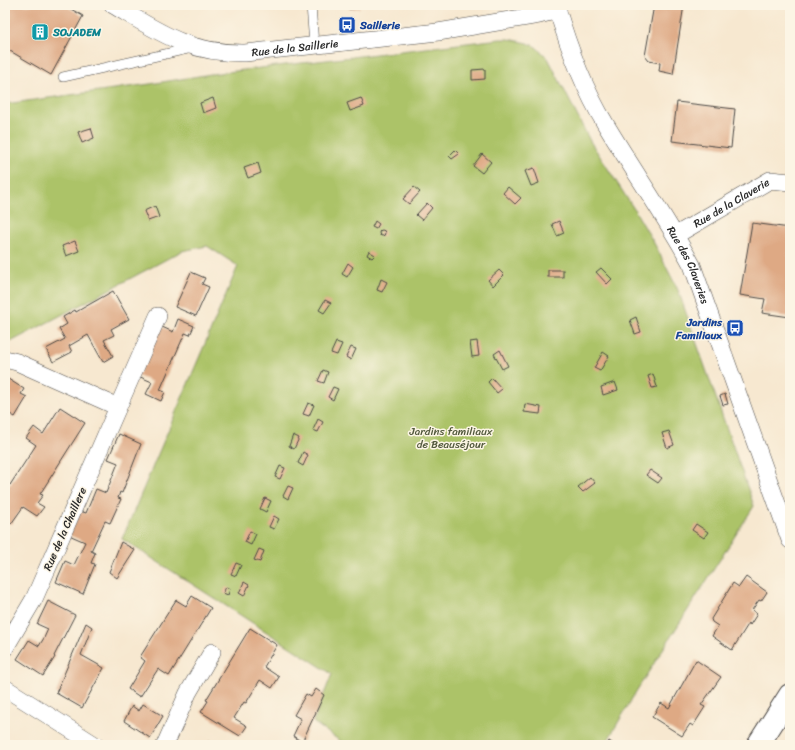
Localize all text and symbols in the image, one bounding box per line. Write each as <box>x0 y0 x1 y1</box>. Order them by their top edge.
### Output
bus stop icon: Saillerie <box>337 15 357 35</box>
place label: Saillerie <box>359 16 401 35</box>
building icon: SOJADEM <box>30 22 50 42</box>
place label: SOJADEM <box>52 23 102 42</box>
street label: Rue de la Saillerie <box>251 33 340 62</box>
street label: Rue de la Claverie <box>689 173 773 233</box>
street label: Rue des Claveries <box>662 222 715 307</box>
place label: Jardins Familiaux <box>675 313 723 345</box>
bus stop icon: Jardins Familiaux <box>725 318 745 338</box>
park label: Jardins familiaux de Beauséjour <box>409 422 493 454</box>
street label: Rue de la Chaillere <box>38 484 92 574</box>

